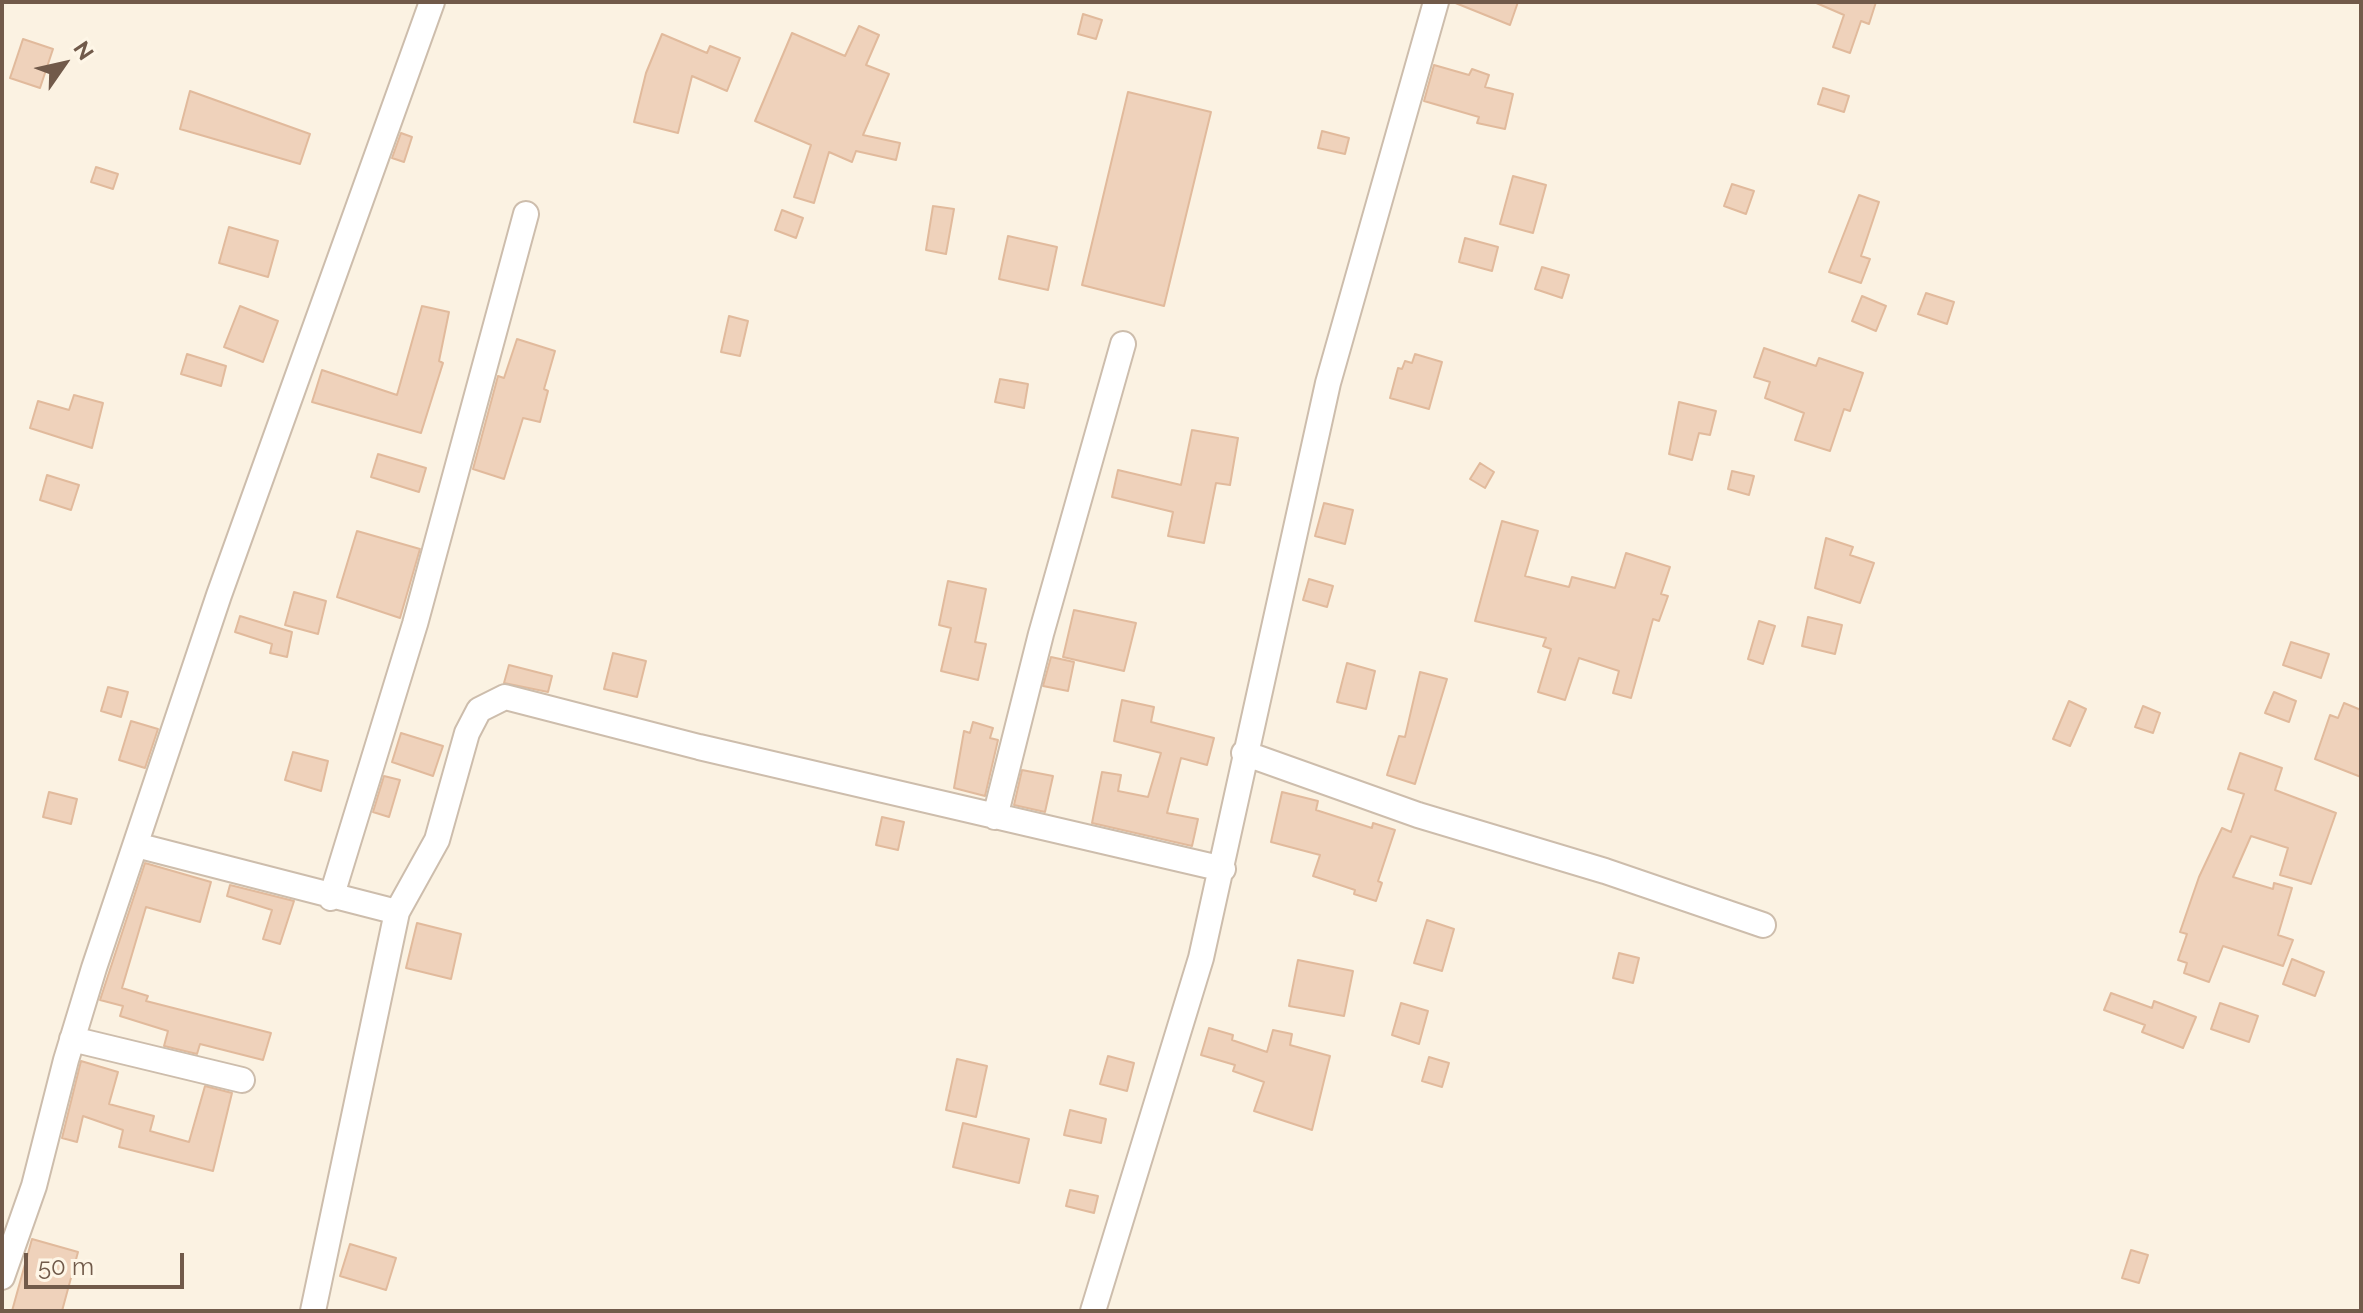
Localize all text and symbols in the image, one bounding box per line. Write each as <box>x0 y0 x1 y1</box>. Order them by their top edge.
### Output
north arrow <box>24 24 104 104</box>
text: N <box>68 36 99 65</box>
scale bar <box>28 1237 188 1287</box>
text: 50 m <box>38 1252 94 1281</box>

